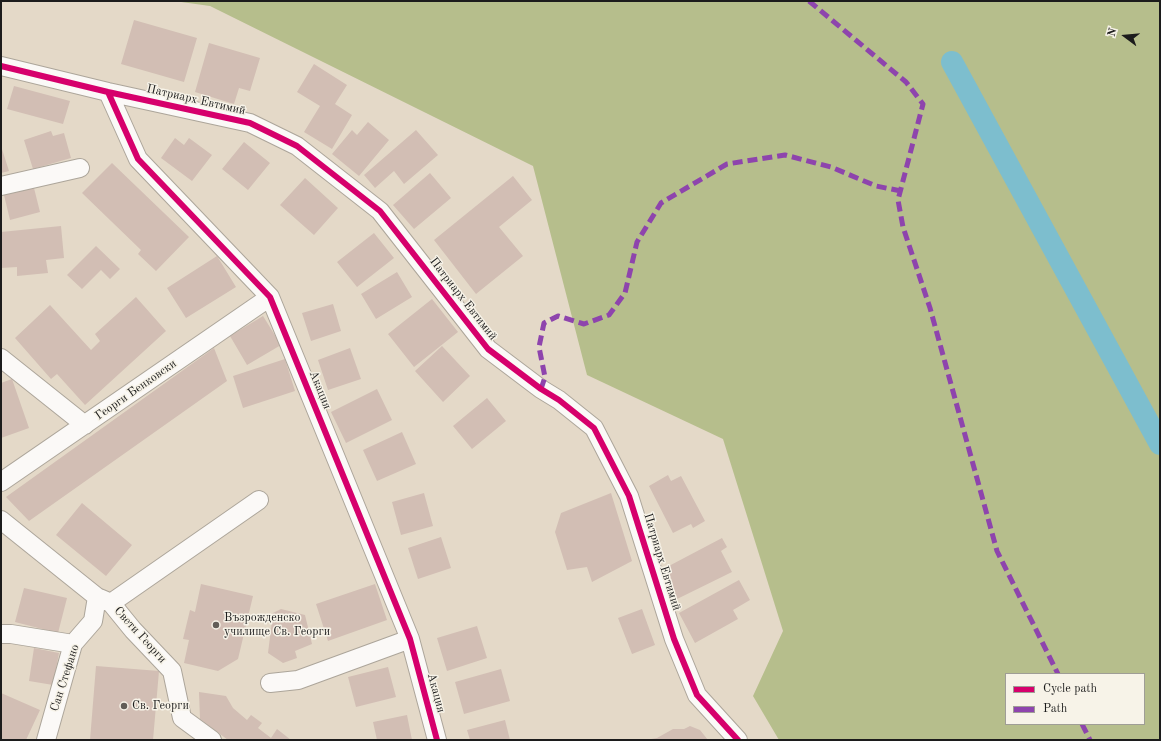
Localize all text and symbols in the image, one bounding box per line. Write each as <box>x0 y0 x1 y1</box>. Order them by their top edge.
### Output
north arrow <box>1105 16 1145 56</box>
text: N <box>1107 27 1119 38</box>
street label: Патриарх Евтимий <box>145 82 247 118</box>
street label: Патриарх Евтимий <box>426 255 500 343</box>
street label: Георги Бенковски <box>93 357 179 423</box>
street label: Акация <box>306 369 334 411</box>
street label: Патриарх Евтимий <box>640 512 684 612</box>
street label: Свети Георги <box>111 604 169 666</box>
place label: Възрожденско училище Св. Георги <box>224 611 330 639</box>
marker: Възрожденско училище Св. Георги <box>211 620 221 630</box>
street label: Сан Стефано <box>47 643 83 713</box>
street label: Акация <box>424 672 448 714</box>
legend <box>1005 673 1145 725</box>
text: Cycle path <box>1043 683 1097 695</box>
place label: Св. Георги <box>132 699 189 713</box>
marker: Св. Георги <box>119 701 129 711</box>
text: Path <box>1043 703 1067 715</box>

